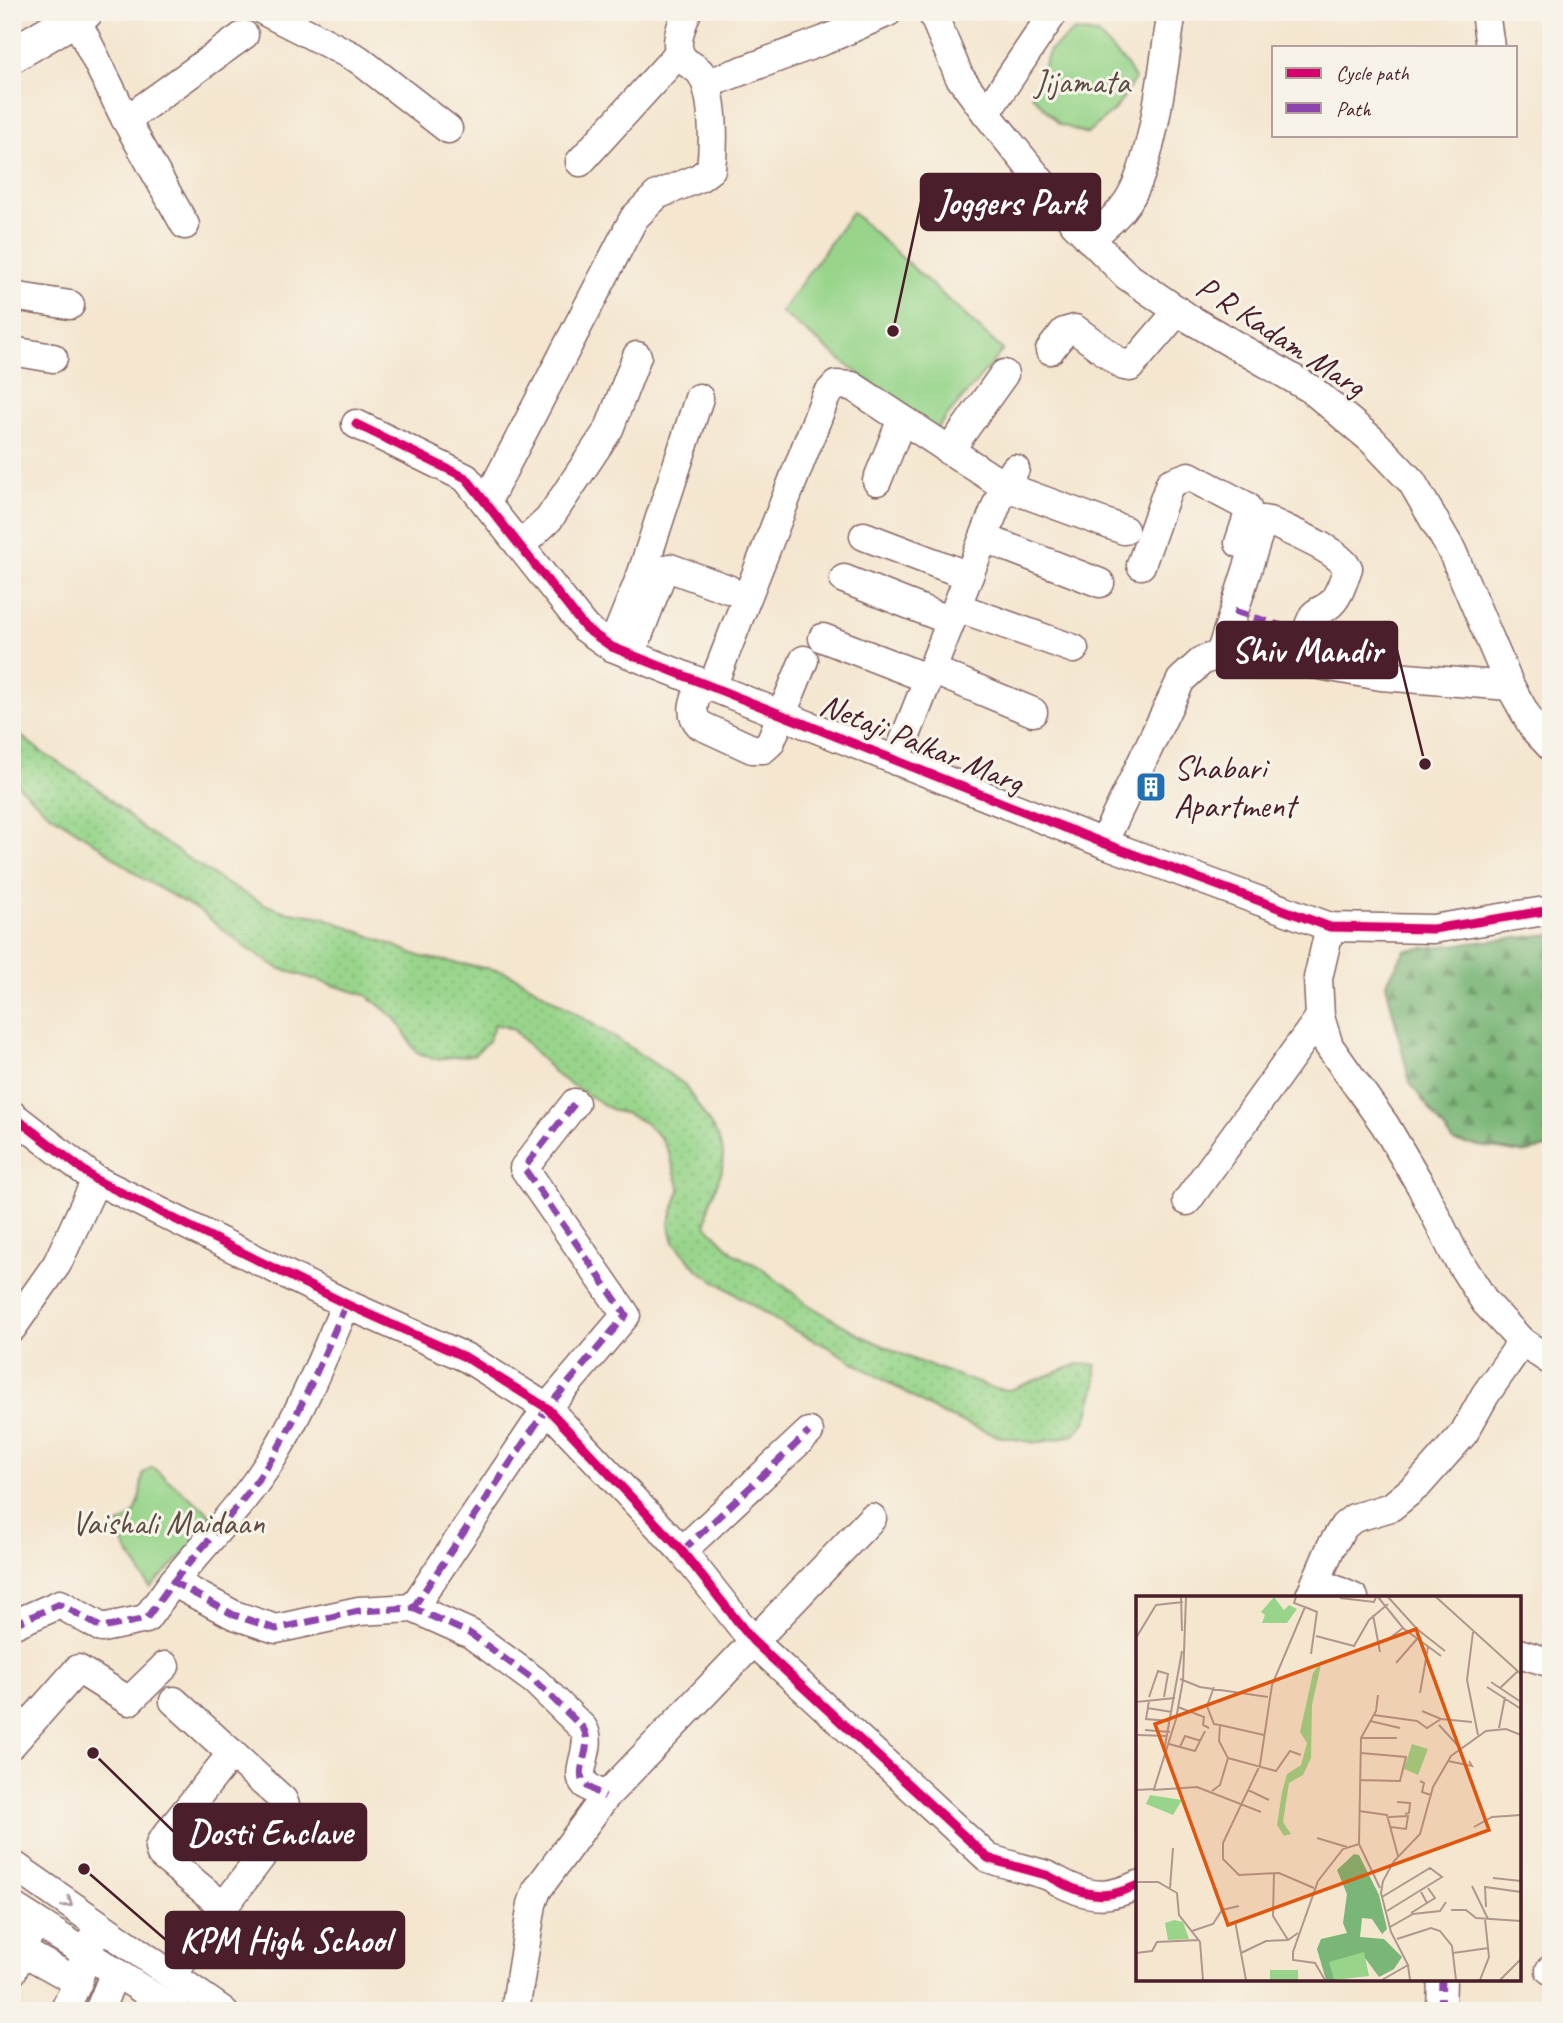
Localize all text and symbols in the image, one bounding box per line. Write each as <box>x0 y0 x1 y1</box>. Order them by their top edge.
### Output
legend <box>1272 46 1518 136</box>
text: Cycle path <box>1336 60 1409 86</box>
park label: Jijamata <box>1032 61 1132 103</box>
text: Path <box>1336 96 1372 122</box>
callout: Joggers Park <box>921 174 1100 230</box>
text: Joggers Park <box>934 180 1088 225</box>
street label: P R Kadam Marg <box>1188 266 1375 407</box>
callout: Shiv Mandir <box>1217 622 1397 678</box>
text: Shiv Mandir <box>1232 628 1386 673</box>
street label: Netaji Palkar Marg <box>814 683 1031 803</box>
place label: Shabari Apartment <box>1174 747 1299 827</box>
building icon: Shabari Apartment <box>1134 770 1168 804</box>
park label: Vaishali Maidaan <box>71 1502 265 1544</box>
inset map <box>1136 1596 1521 1981</box>
callout: Dosti Enclave <box>174 1804 366 1860</box>
text: Dosti Enclave <box>188 1810 356 1855</box>
one-way arrow <box>61 1895 74 1908</box>
callout: KPM High School <box>166 1912 404 1968</box>
text: KPM High School <box>179 1918 397 1963</box>

